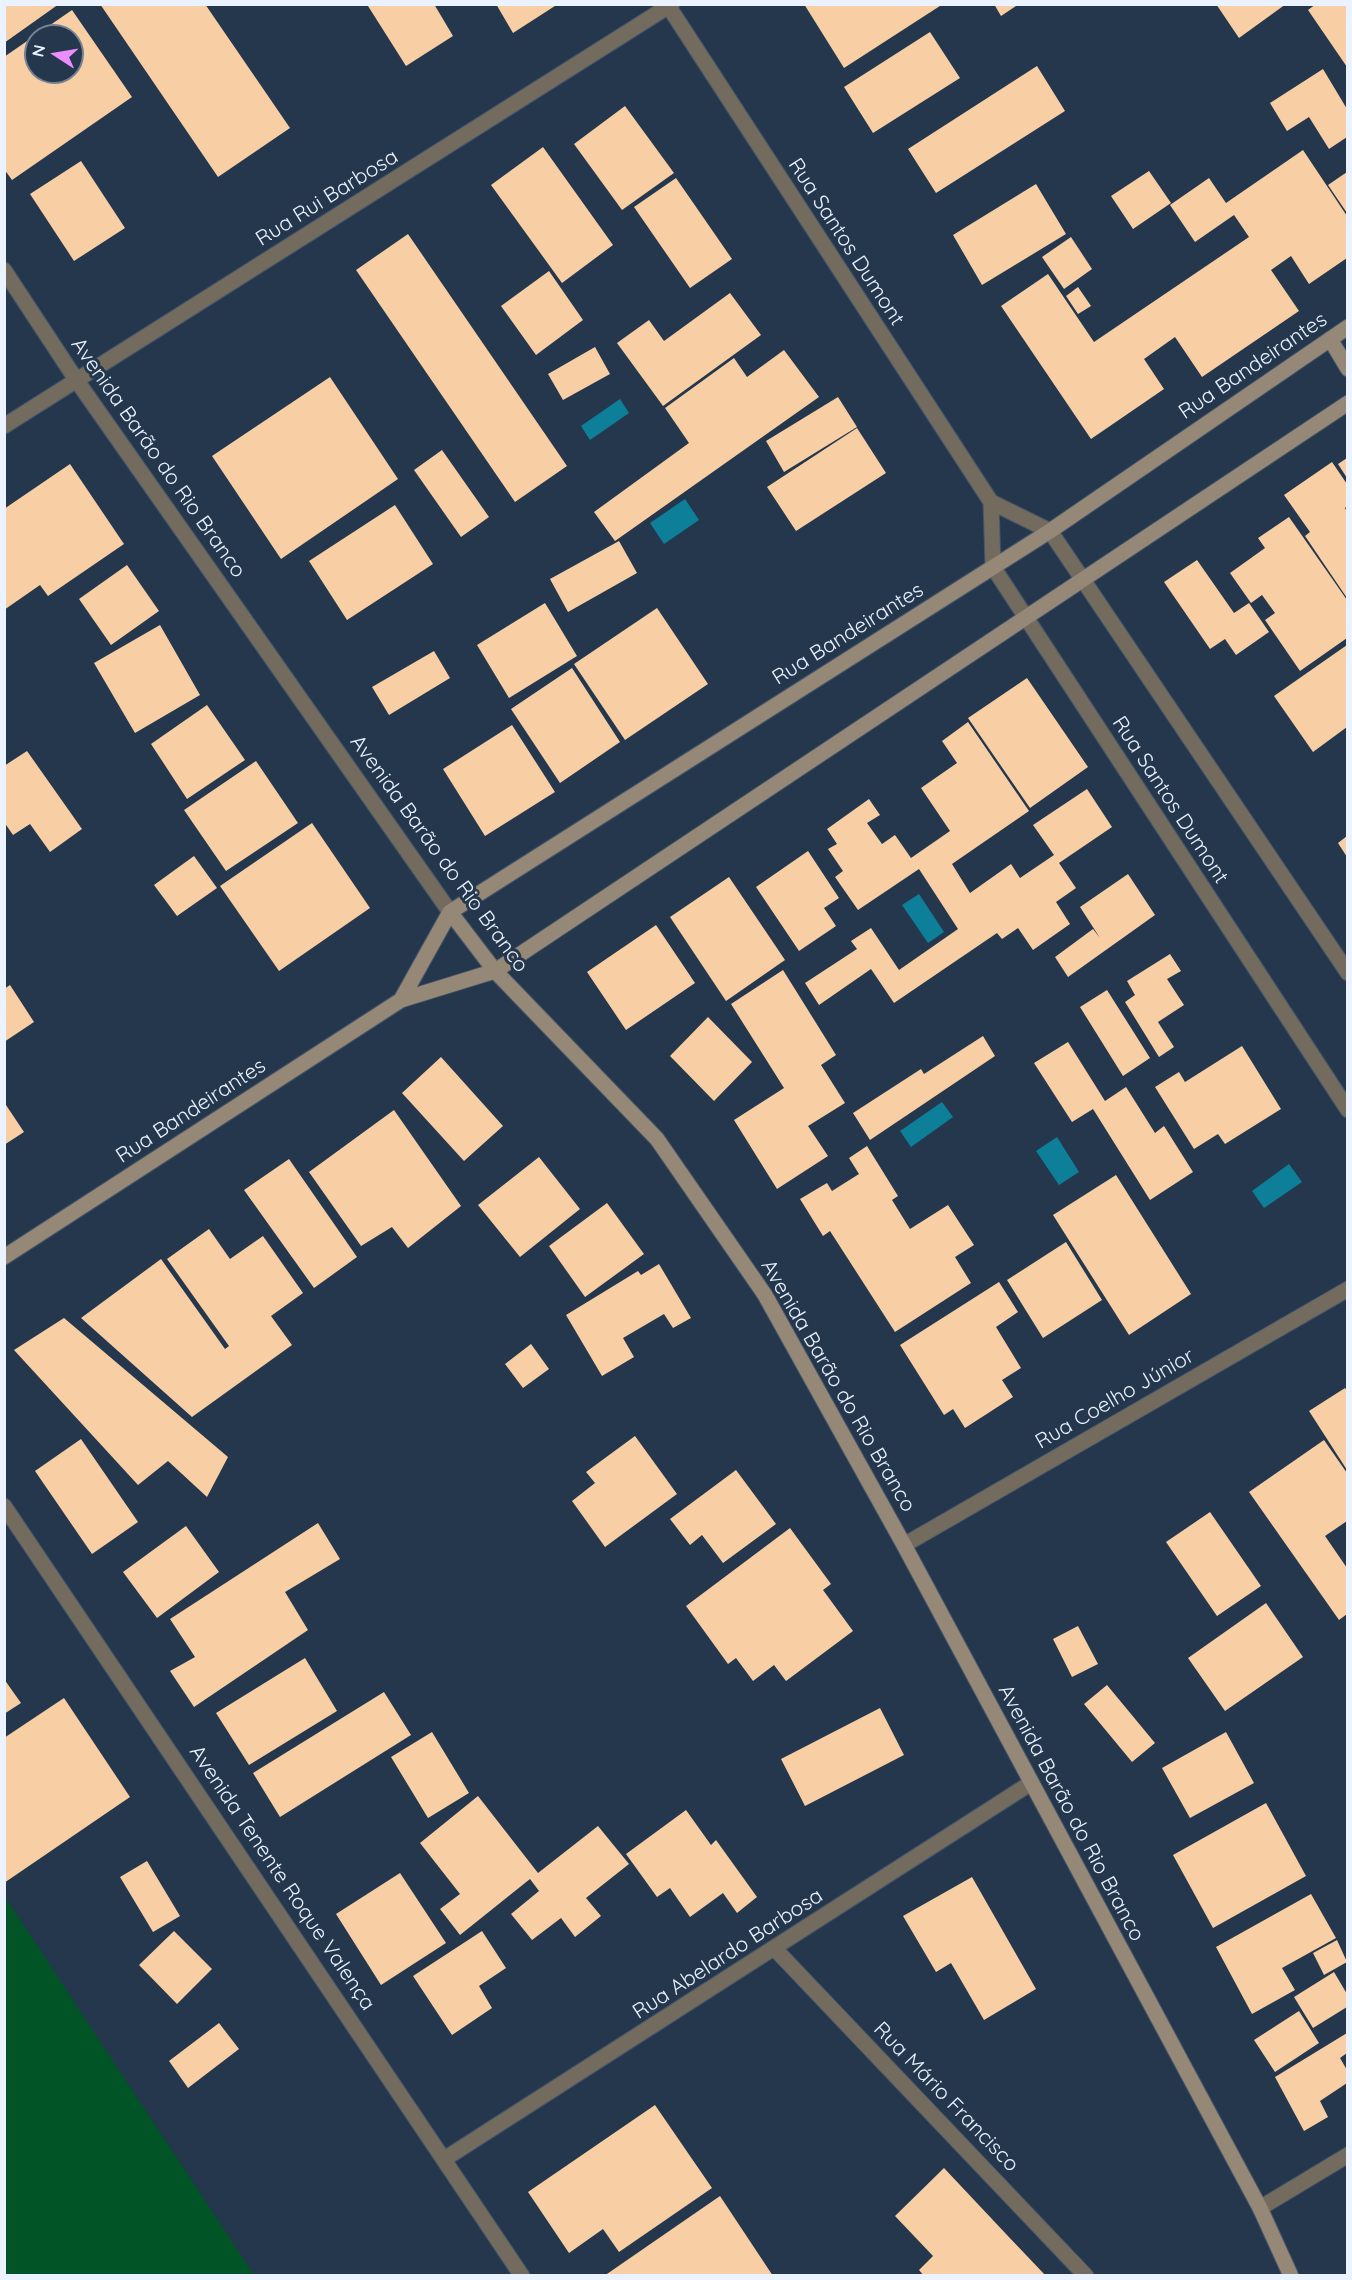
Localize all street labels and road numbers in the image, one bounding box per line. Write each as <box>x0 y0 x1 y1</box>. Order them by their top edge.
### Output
street label: Rua Rui Barbosa <box>251 144 403 252</box>
street label: Rua Santos Dumont <box>783 154 909 330</box>
street label: Rua Bandeirantes <box>1174 307 1332 425</box>
street label: Avenida Barão do Rio Branco <box>65 333 251 583</box>
street label: Rua Bandeirantes <box>768 577 928 691</box>
street label: Rua Santos Dumont <box>1107 712 1233 888</box>
street label: Avenida Barão do Rio Branco <box>344 730 534 978</box>
street label: Rua Bandeirantes <box>111 1053 271 1169</box>
street label: Avenida Barão do Rio Branco <box>755 1255 921 1517</box>
street label: Rua Coelho Júnior <box>1031 1343 1199 1455</box>
street label: Avenida Barão do Rio Branco <box>992 1680 1150 1946</box>
street label: Avenida Tenente Roque Valença <box>184 1741 380 2015</box>
street label: Rua Abelardo Barbosa <box>628 1883 828 2025</box>
street label: Rua Mário Francisco <box>868 2017 1024 2177</box>

